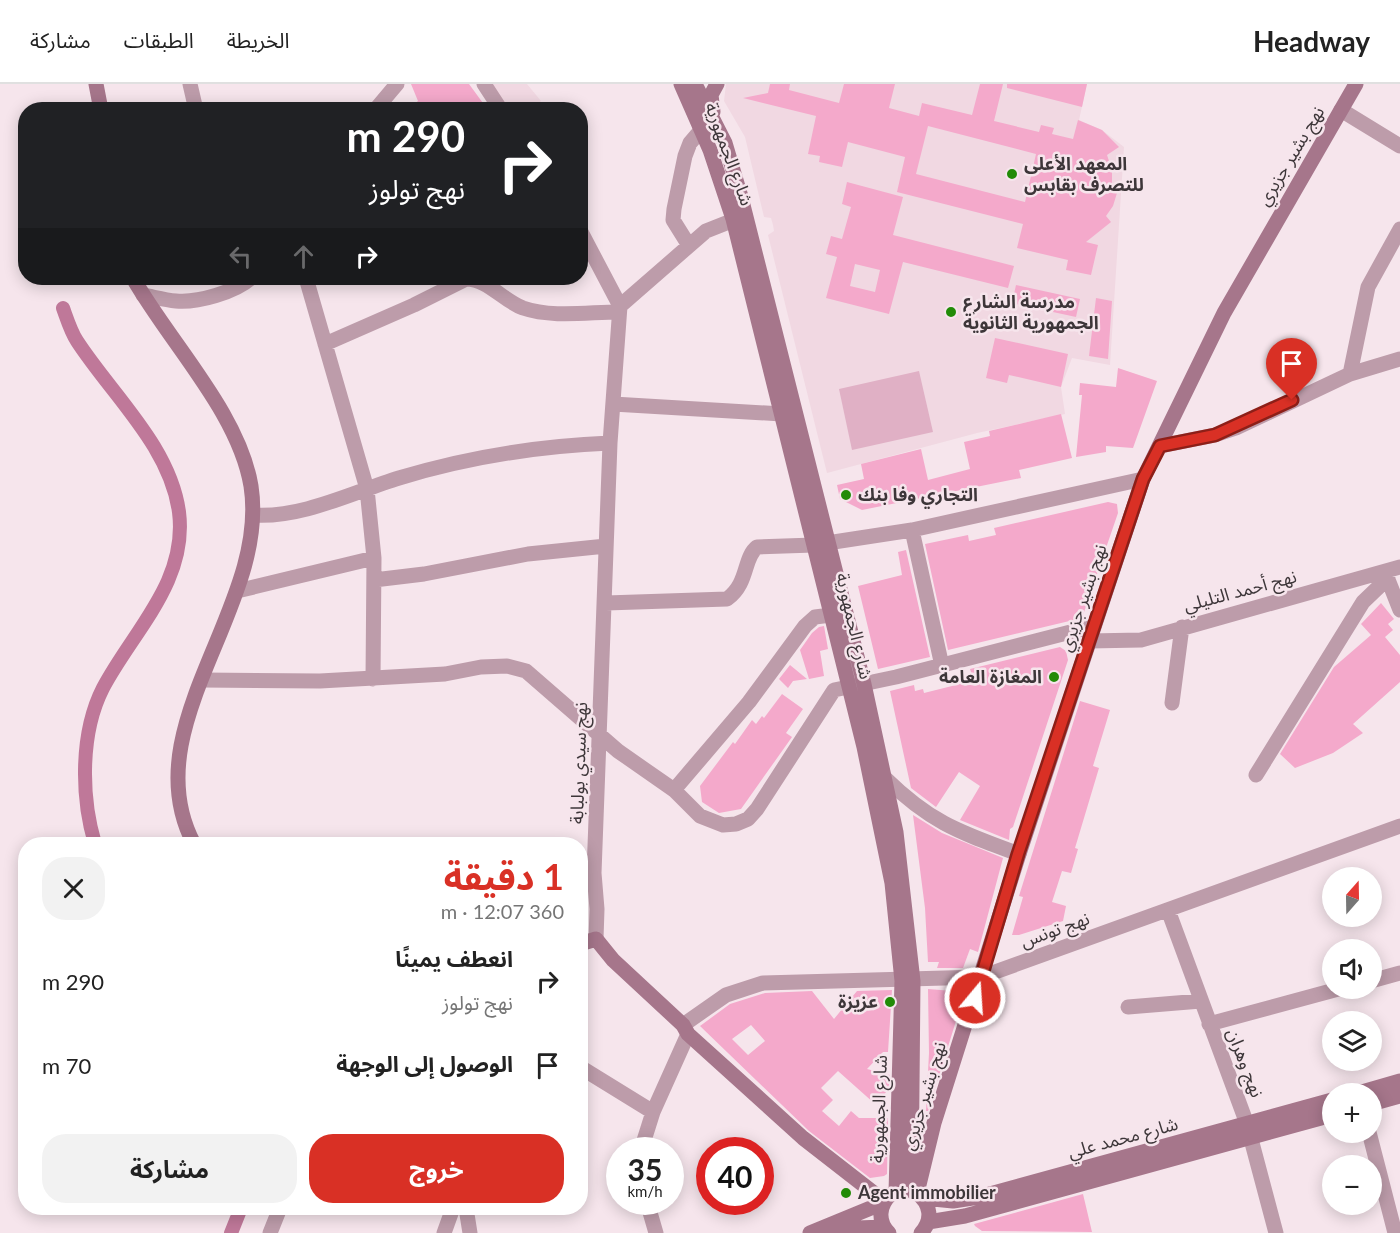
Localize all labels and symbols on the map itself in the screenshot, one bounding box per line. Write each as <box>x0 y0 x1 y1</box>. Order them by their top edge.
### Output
street label: شارع الجمهورية <box>697 99 759 210</box>
street label: نهج بشير جزيري <box>1252 102 1331 211</box>
place label: المعهد الأعلى للتصرف بقابس <box>1024 152 1144 196</box>
marker: المعهد الأعلى للتصرف بقابس <box>1005 167 1019 181</box>
place label: مدرسة الشارع الجمهورية الثانوية <box>963 290 1099 334</box>
marker: مدرسة الشارع الجمهورية الثانوية <box>944 305 958 319</box>
pin <box>1266 338 1317 400</box>
place label: التجاري وفا بنك <box>858 483 978 509</box>
marker: التجاري وفا بنك <box>839 488 853 502</box>
street label: نهج بشير جزيري <box>1053 541 1114 655</box>
street label: نهج أحمد التليلي <box>1181 564 1299 619</box>
street label: شارع الجمهورية <box>828 571 878 682</box>
place label: المغازة العامة <box>939 665 1042 688</box>
marker: المغازة العامة <box>1047 670 1061 684</box>
street label: نهج سيدي بولبابة <box>565 702 594 824</box>
north arrow <box>1322 867 1382 927</box>
street label: نهج تونس <box>1017 906 1093 954</box>
position arrow <box>943 966 1007 1030</box>
place label: عزيزة <box>838 990 878 1013</box>
marker: عزيزة <box>883 995 897 1009</box>
street label: نهج وهران <box>1220 1025 1269 1101</box>
street label: نهج بشير جزيري <box>896 1039 953 1154</box>
street label: شارع الجمهورية <box>865 1054 895 1164</box>
street label: شارع محمد علي <box>1065 1112 1181 1166</box>
speed limit sign: 40 <box>696 1137 774 1215</box>
place label: Agent immobilier <box>857 1181 996 1203</box>
marker: Agent immobilier <box>839 1186 853 1200</box>

